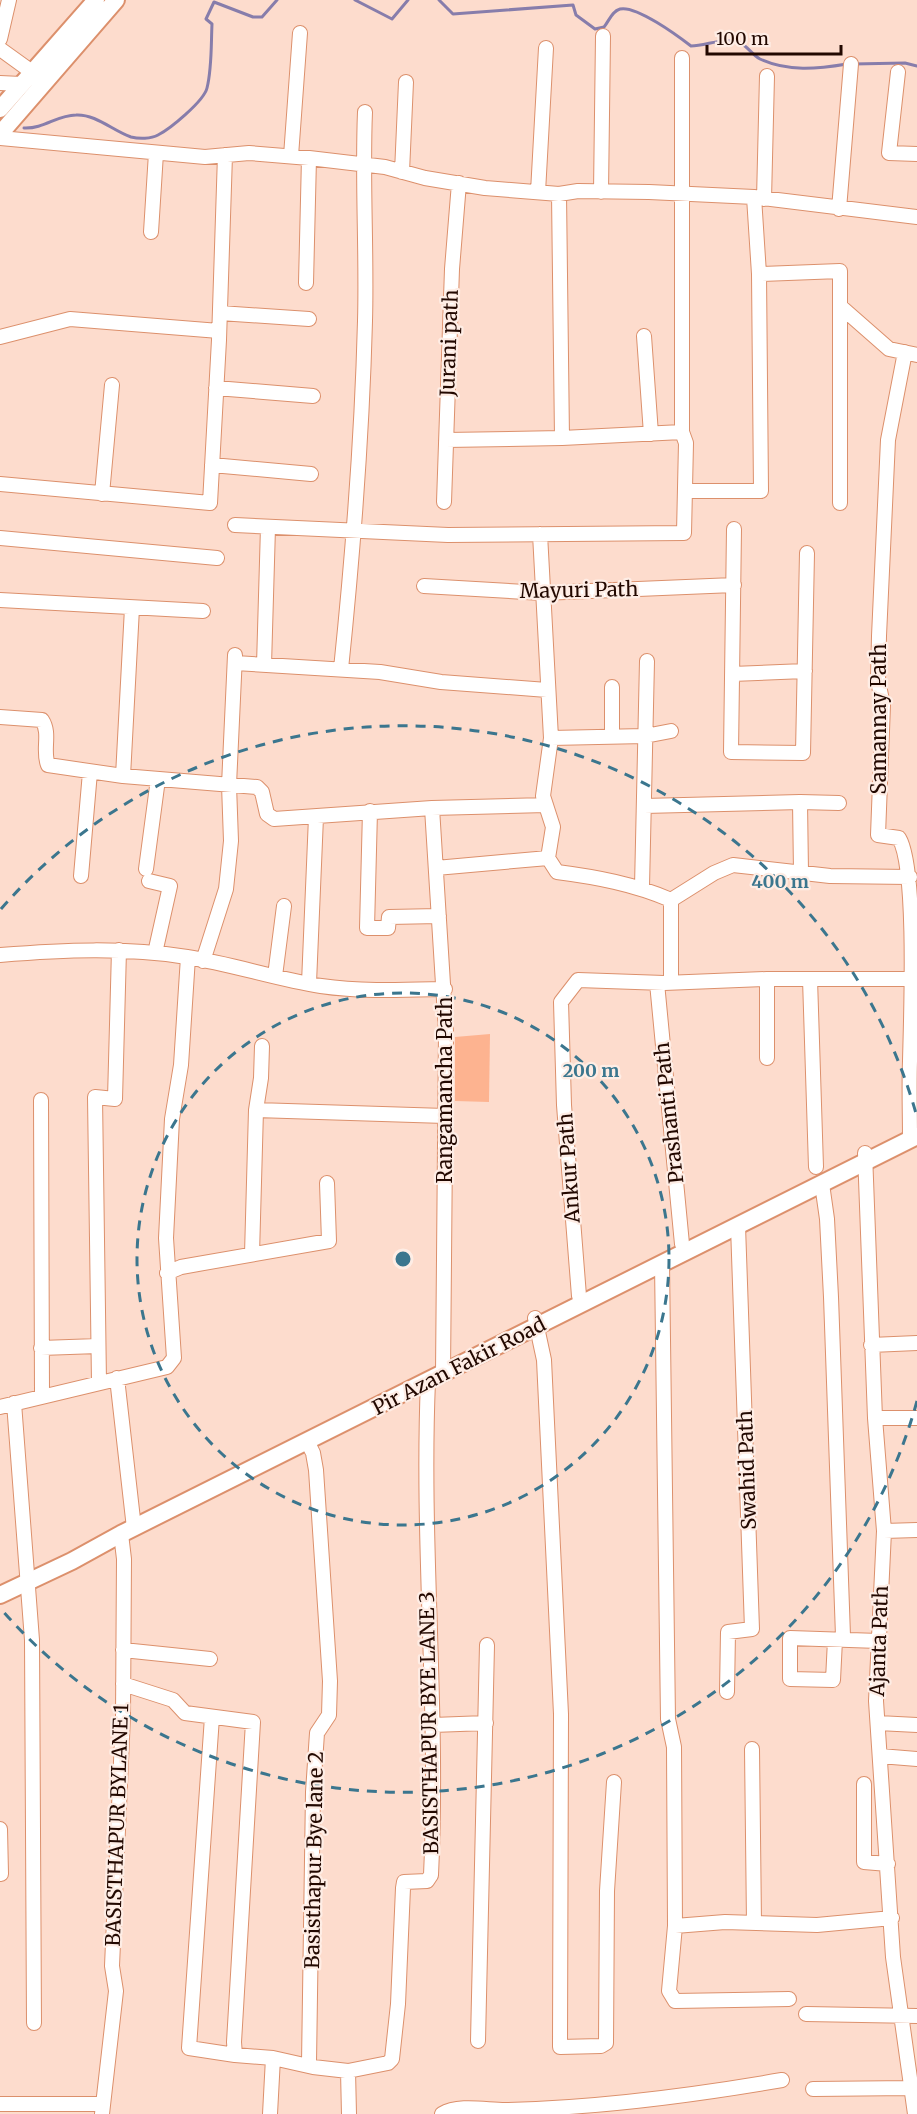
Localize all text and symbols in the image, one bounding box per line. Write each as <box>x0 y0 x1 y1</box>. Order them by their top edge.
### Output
scale bar <box>707 18 840 56</box>
text: 100 m <box>716 27 769 50</box>
street label: Jurani path <box>434 289 463 398</box>
street label: Mayuri Path <box>519 576 639 603</box>
street label: Samannay Path <box>866 644 891 794</box>
text: 400 m <box>751 870 809 893</box>
street label: Rangamancha Path <box>432 997 457 1183</box>
street label: Prashanti Path <box>649 1041 688 1185</box>
text: 200 m <box>563 1059 619 1082</box>
street label: Ankur Path <box>552 1112 585 1225</box>
centre of rings <box>393 1249 413 1269</box>
street label: Pir Azan Fakir Road <box>368 1311 550 1420</box>
street label: Swahid Path <box>732 1410 761 1530</box>
street label: Ajanta Path <box>864 1585 893 1698</box>
street label: BASISTHAPUR BYE LANE 3 <box>414 1591 443 1855</box>
street label: BASISTHAPUR BYLANE 1 <box>100 1703 133 1947</box>
street label: Basisthapur Bye lane 2 <box>299 1751 328 1969</box>

